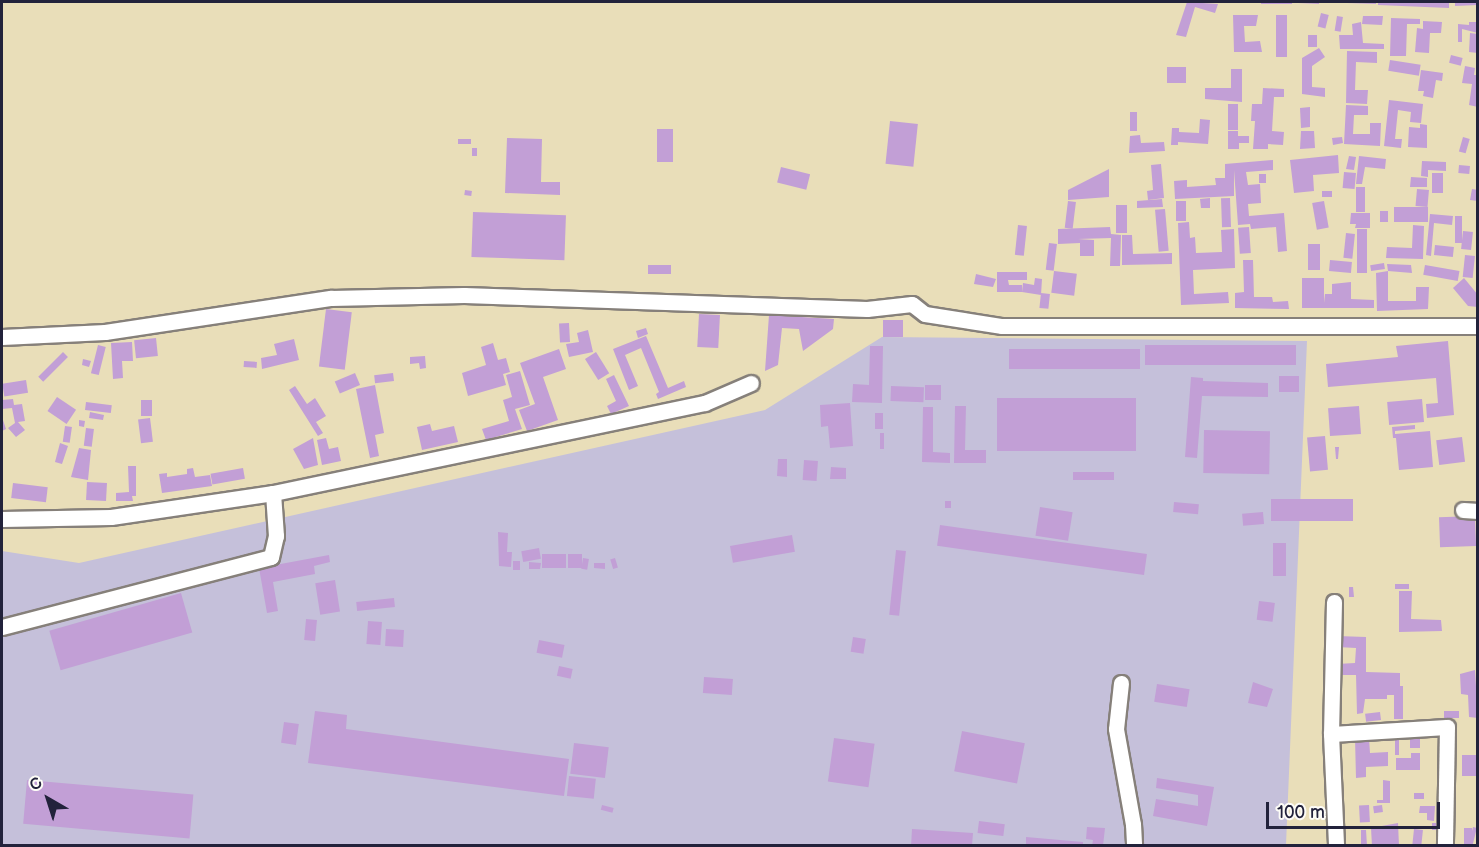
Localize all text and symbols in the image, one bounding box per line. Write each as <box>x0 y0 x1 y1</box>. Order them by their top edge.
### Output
north arrow <box>18 769 78 829</box>
text: С <box>26 774 47 796</box>
scale bar <box>1269 790 1443 828</box>
text: 100 m <box>1277 802 1325 823</box>

